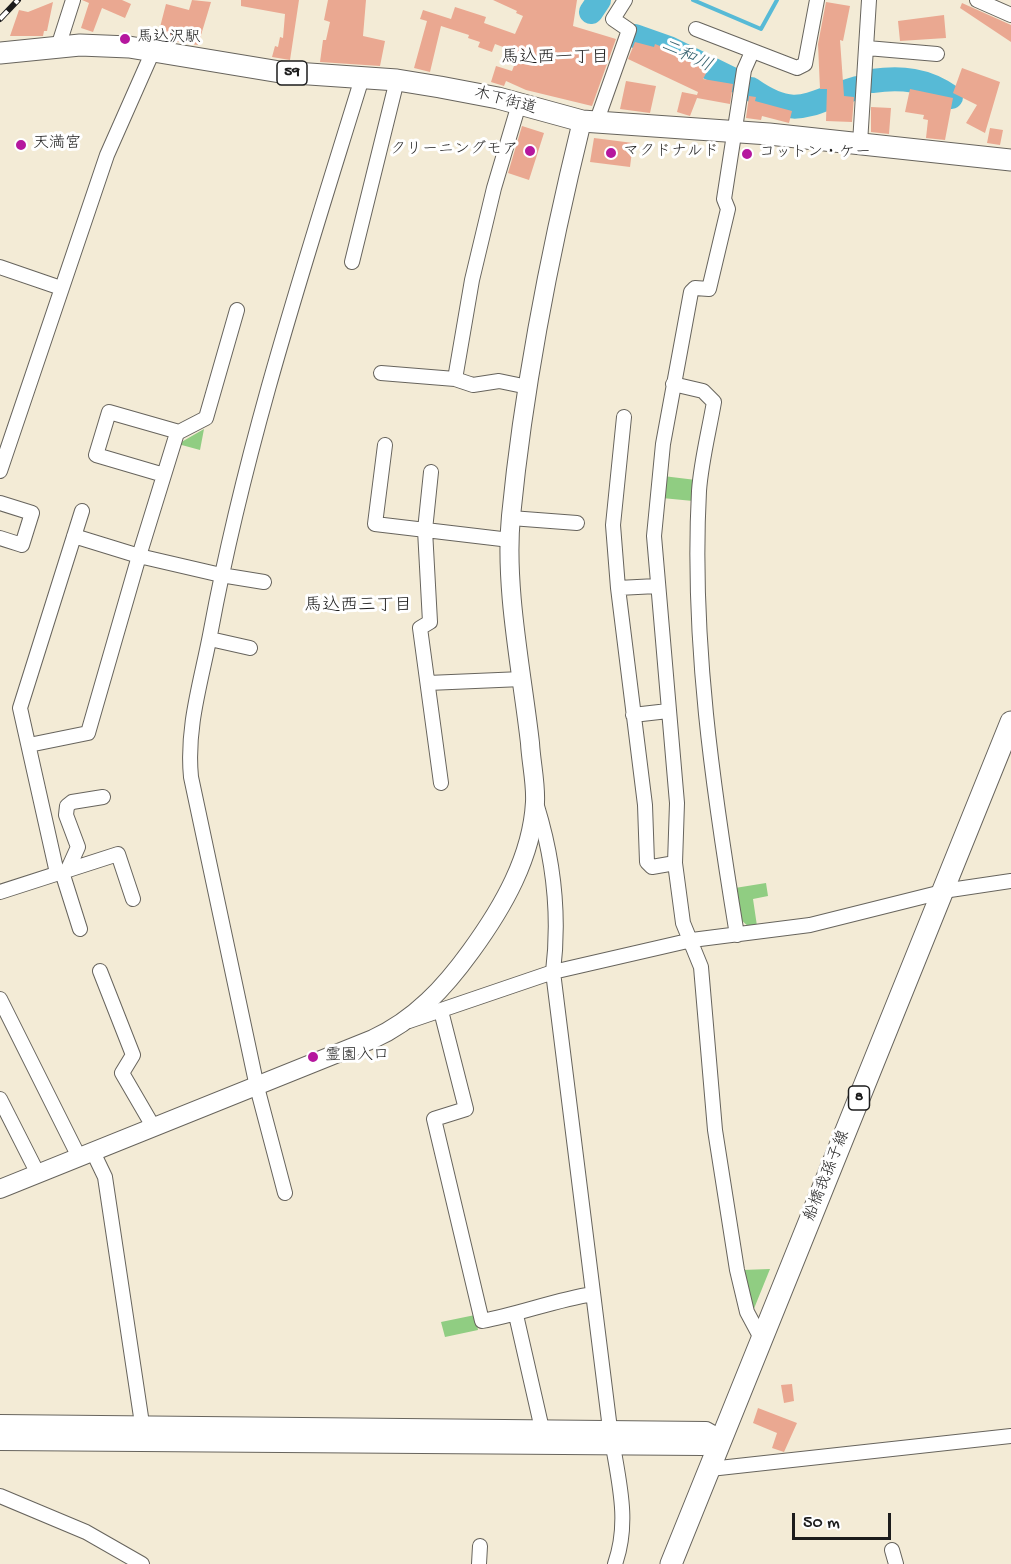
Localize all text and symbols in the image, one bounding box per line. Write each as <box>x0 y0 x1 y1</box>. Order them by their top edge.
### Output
place label: 馬込沢駅 <box>137 29 201 49</box>
marker: 馬込沢駅 <box>118 32 132 46</box>
water label: 二和川 <box>657 36 715 78</box>
district label: 馬込西一丁目 <box>501 48 609 70</box>
road number: 59 <box>277 61 307 85</box>
street label: 木下街道 <box>472 84 538 120</box>
place label: 天満宮 <box>33 135 81 155</box>
marker: 天満宮 <box>14 138 28 152</box>
place label: クリーニングモア <box>390 141 518 161</box>
place label: マクドナルド <box>623 143 719 163</box>
marker: クリーニングモア <box>523 144 537 158</box>
place label: コットン・ケー <box>759 144 871 164</box>
marker: マクドナルド <box>604 146 618 160</box>
marker: コットン・ケー <box>740 147 754 161</box>
district label: 馬込西三丁目 <box>304 596 412 618</box>
place label: 霊園入口 <box>325 1047 389 1067</box>
marker: 霊園入口 <box>306 1050 320 1064</box>
road number: 8 <box>848 1086 870 1110</box>
street label: 船橋我孫子線 <box>801 1128 855 1224</box>
scale bar <box>795 1501 894 1539</box>
text: 50 m <box>803 1513 840 1534</box>

